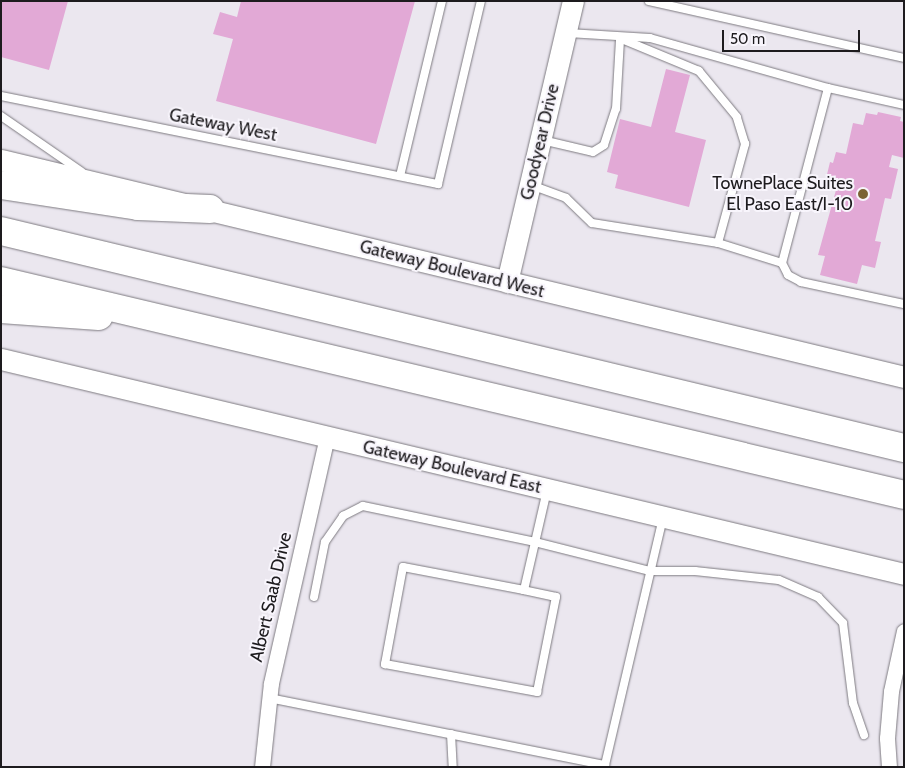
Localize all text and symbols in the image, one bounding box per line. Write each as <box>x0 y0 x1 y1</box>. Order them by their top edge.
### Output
scale bar <box>725 20 862 52</box>
text: 50 m <box>730 30 765 48</box>
street label: Goodyear Drive <box>516 82 564 202</box>
street label: Gateway West <box>167 104 279 146</box>
place label: TownePlace Suites El Paso East/I-10 <box>712 173 853 215</box>
marker: TownePlace Suites El Paso East/I-10 <box>857 188 869 200</box>
street label: Gateway Boulevard West <box>357 236 547 302</box>
street label: Gateway Boulevard East <box>361 436 543 498</box>
street label: Albert Saab Drive <box>246 530 296 664</box>

